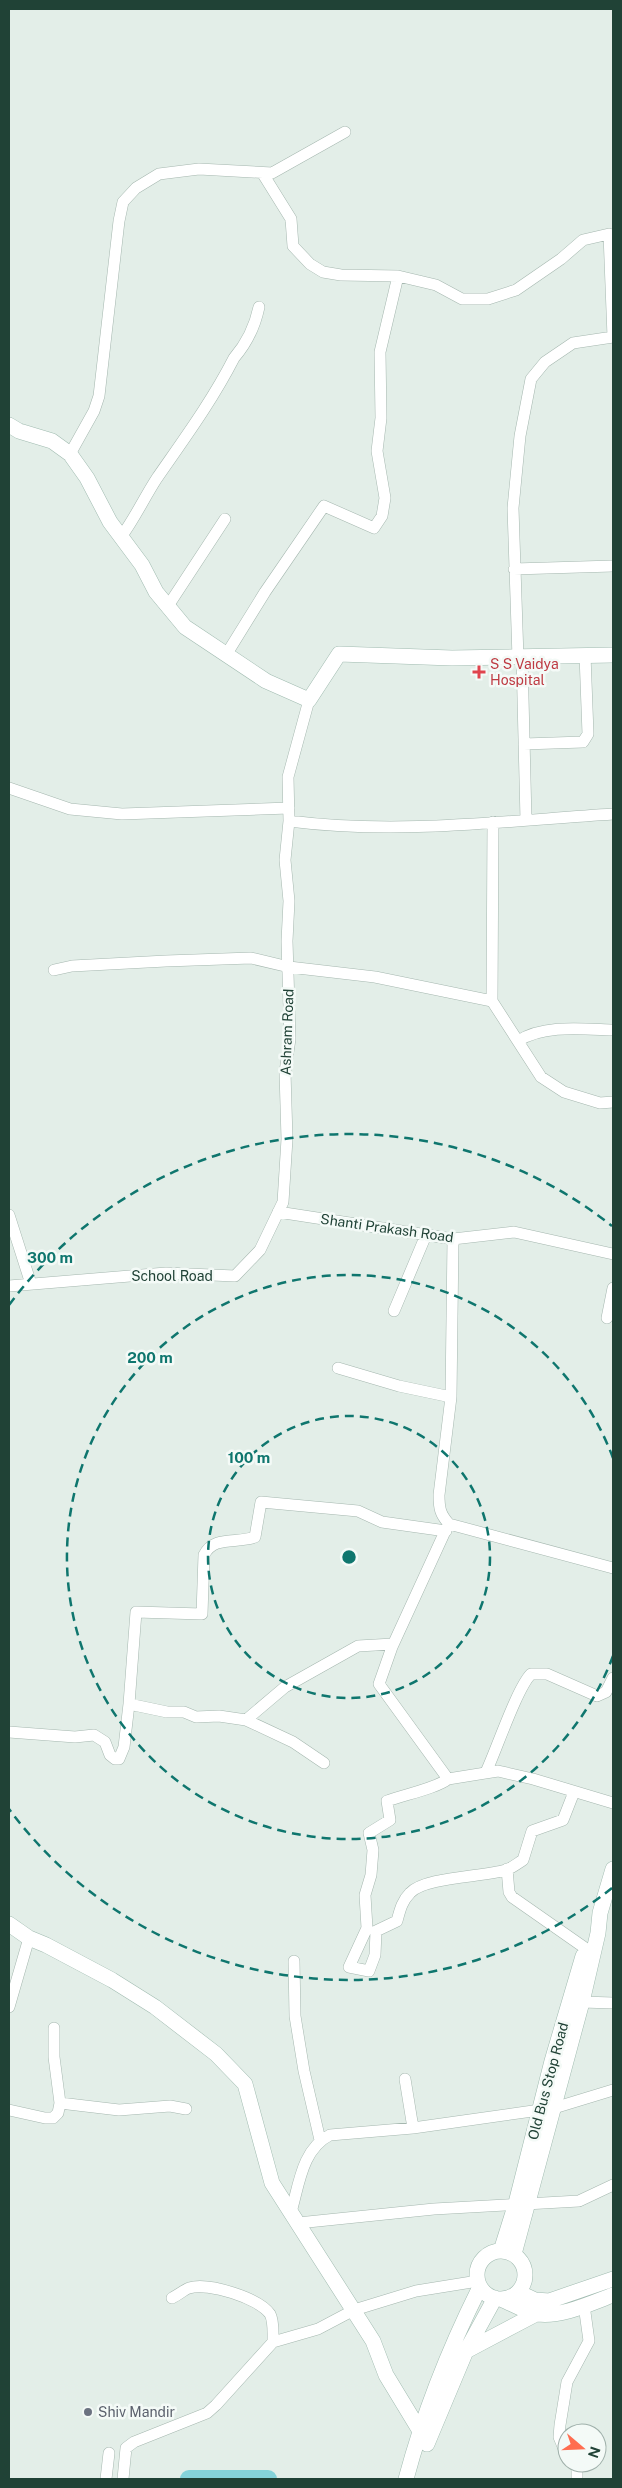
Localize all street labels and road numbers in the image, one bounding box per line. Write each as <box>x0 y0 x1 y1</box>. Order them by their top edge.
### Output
street label: Ashram Road <box>277 988 297 1076</box>
street label: Shanti Prakash Road <box>319 1211 455 1245</box>
street label: School Road <box>131 1268 213 1284</box>
street label: Old Bus Stop Road <box>525 2021 571 2141</box>

